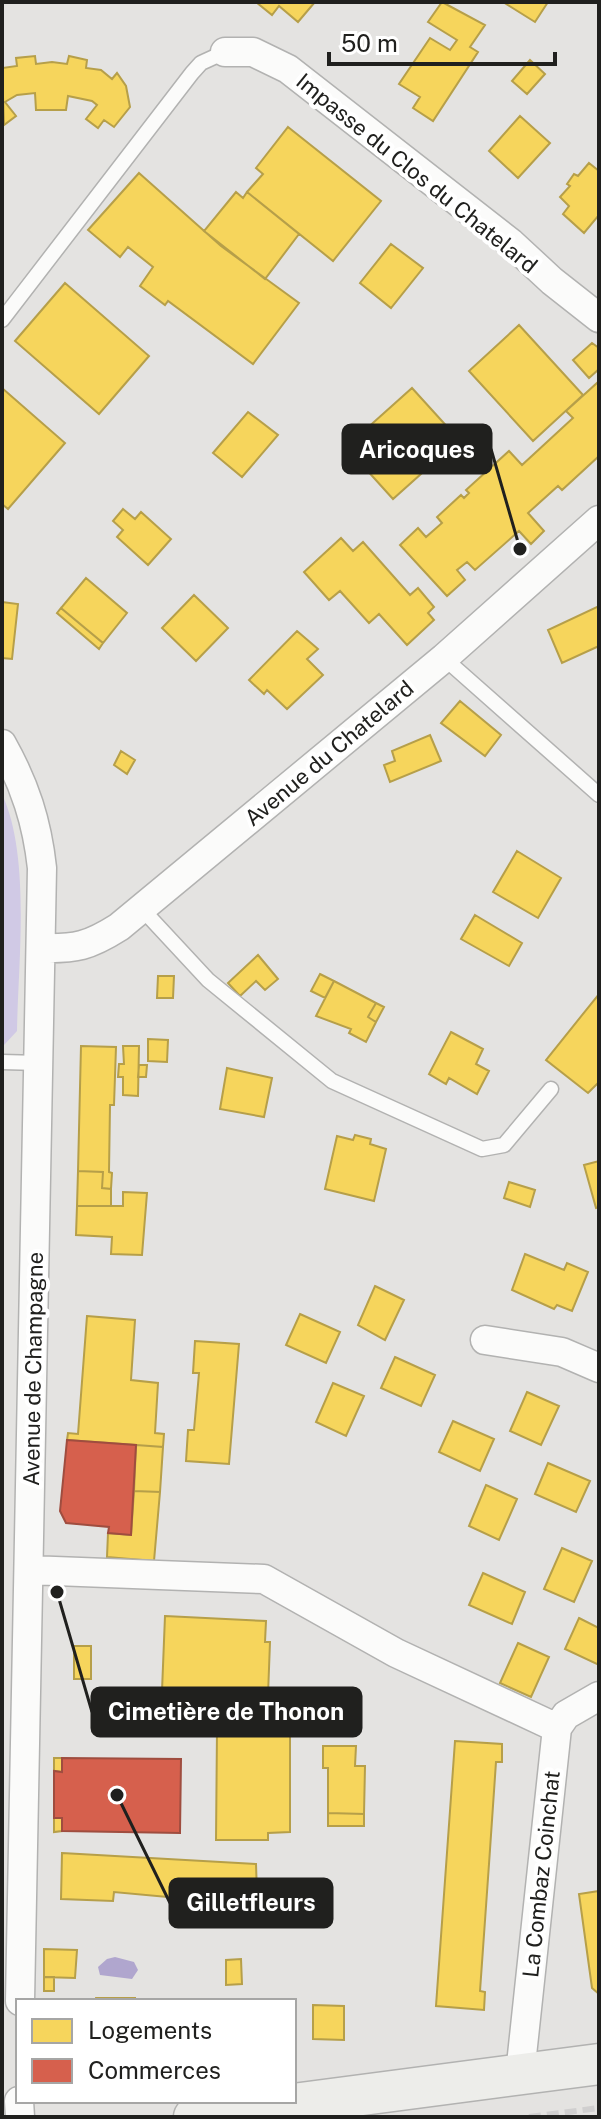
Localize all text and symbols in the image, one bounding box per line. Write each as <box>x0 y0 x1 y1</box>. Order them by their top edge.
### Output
scale bar <box>329 16 555 66</box>
text: 50 m <box>341 29 398 57</box>
street label: Impasse du Clos du Chatelard <box>291 68 543 278</box>
callout: Aricoques <box>343 425 491 473</box>
text: Aricoques <box>359 435 475 463</box>
street label: Avenue du Chatelard <box>239 675 419 831</box>
street label: Avenue de Champagne <box>18 1252 48 1486</box>
callout: Cimetière de Thonon <box>92 1688 361 1736</box>
text: Cimetière de Thonon <box>108 1697 344 1725</box>
street label: La Combaz Coinchat <box>517 1769 565 1979</box>
callout: Gilletfleurs <box>170 1879 332 1927</box>
text: Gilletfleurs <box>186 1888 316 1916</box>
legend <box>16 1999 296 2103</box>
text: Logements <box>88 2016 212 2044</box>
text: Commerces <box>88 2056 221 2084</box>

